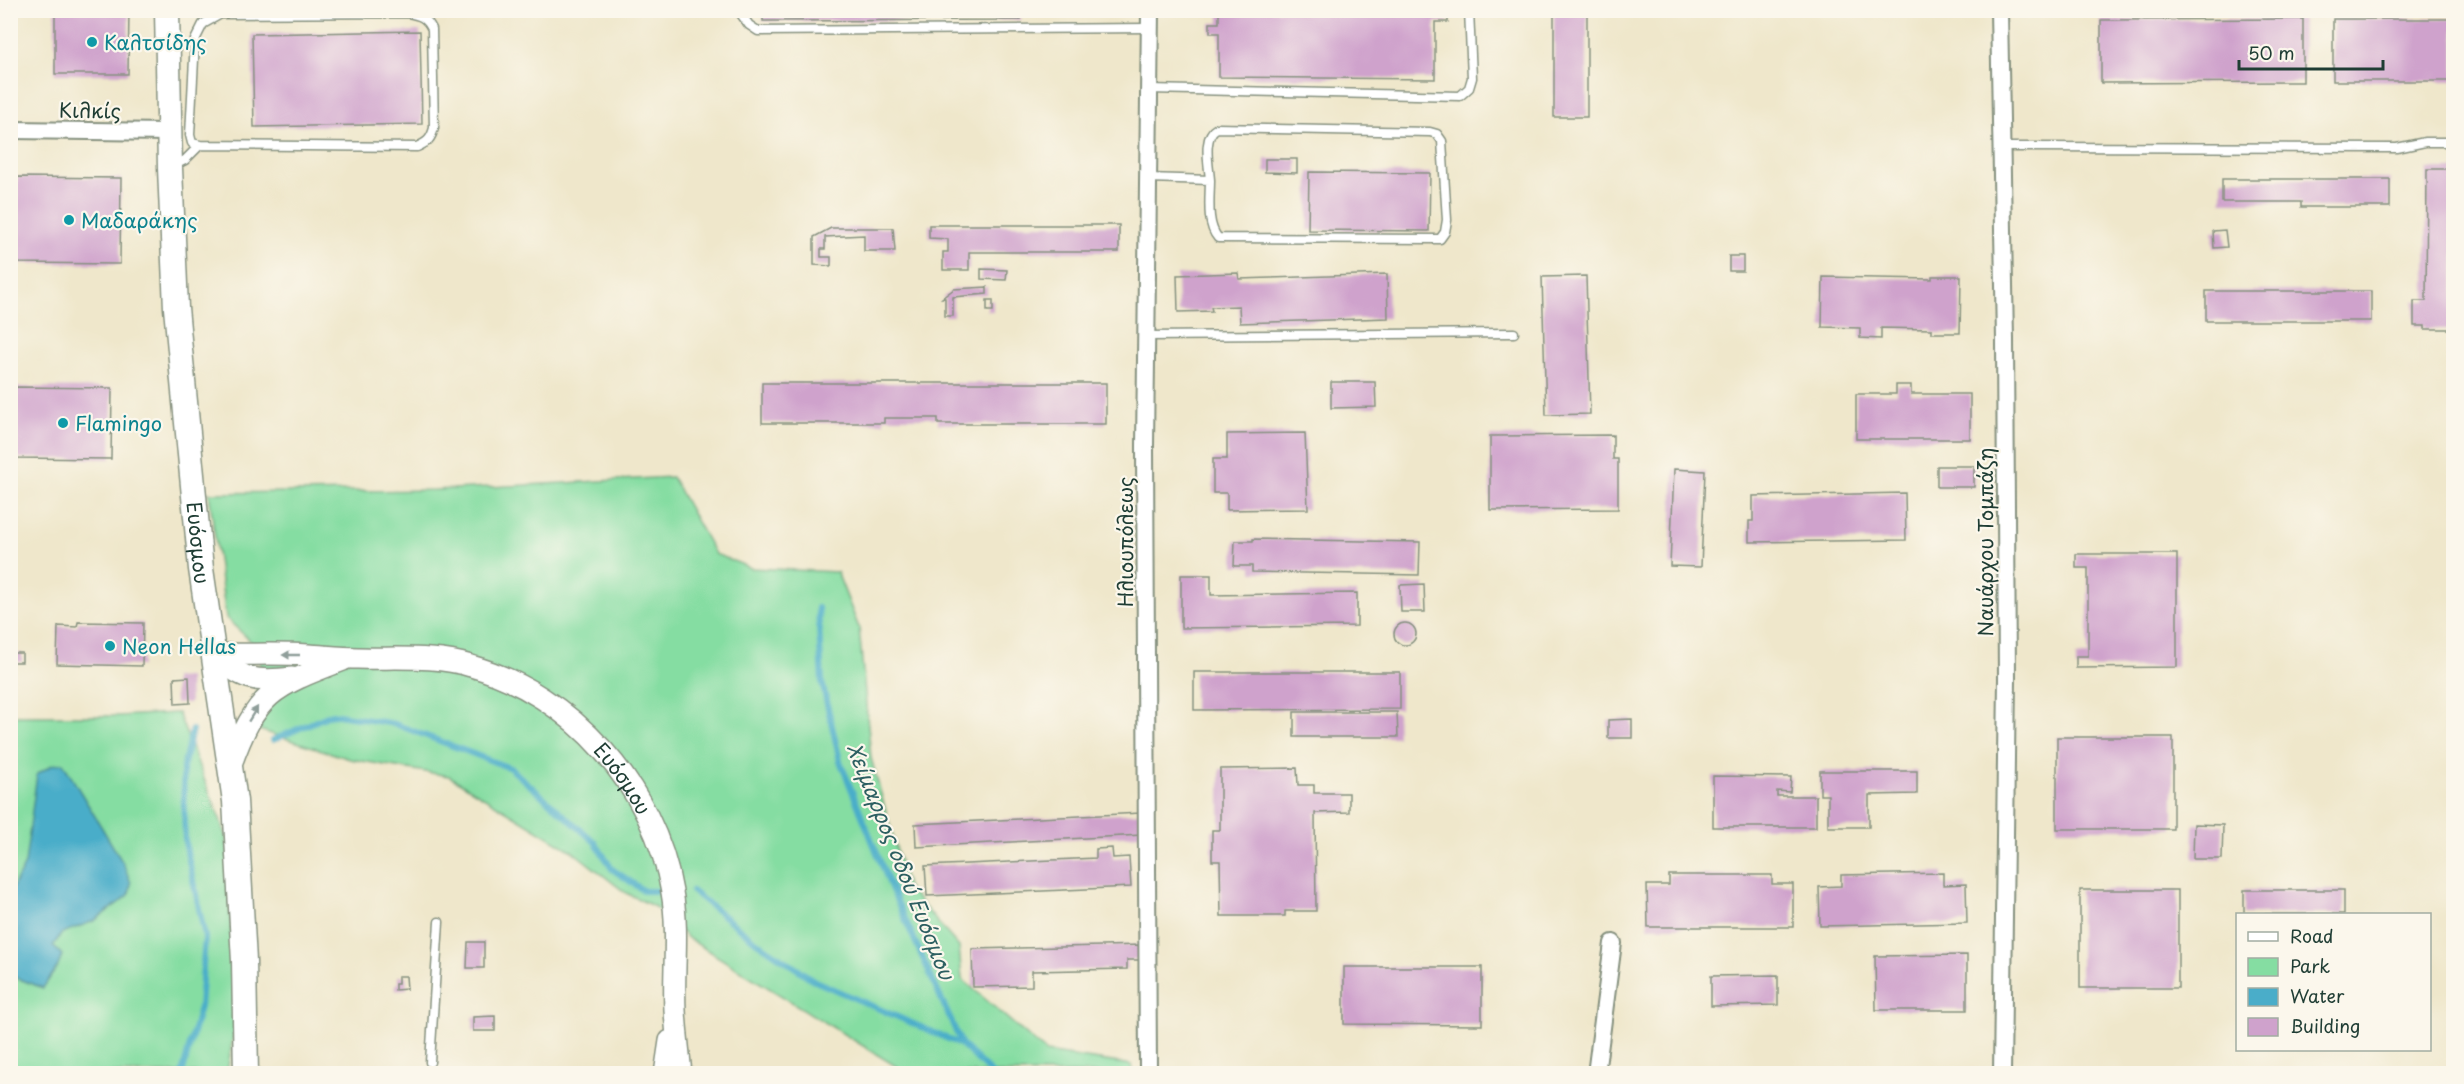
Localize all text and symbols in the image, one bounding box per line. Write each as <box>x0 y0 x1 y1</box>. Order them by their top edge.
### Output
place label: Καλτσίδης <box>104 27 207 57</box>
scale bar <box>2239 33 2383 71</box>
marker: Καλτσίδης <box>85 35 99 49</box>
text: 50 m <box>2248 39 2295 66</box>
street label: Κιλκίς <box>59 94 121 126</box>
place label: Μαδαράκης <box>81 205 198 235</box>
marker: Μαδαράκης <box>62 213 76 227</box>
place label: Flamingo <box>75 408 162 438</box>
marker: Flamingo <box>56 416 70 430</box>
street label: Ναυάρχου Τομπάζη <box>1970 447 2000 637</box>
street label: Ηλιουπόλεως <box>1110 477 1140 607</box>
street label: Ευόσμου <box>180 500 218 586</box>
place label: Neon Hellas <box>122 631 236 661</box>
marker: Neon Hellas <box>103 639 117 653</box>
one-way arrow <box>282 650 301 660</box>
one-way arrow <box>247 706 258 723</box>
street label: Ευόσμου <box>587 735 659 820</box>
water label: Χείμαρρος οδού Ευόσμου <box>840 738 965 985</box>
legend <box>2236 913 2431 1051</box>
text: Road <box>2290 922 2334 949</box>
text: Park <box>2290 952 2330 979</box>
text: Water <box>2290 982 2345 1009</box>
text: Building <box>2290 1012 2360 1039</box>

